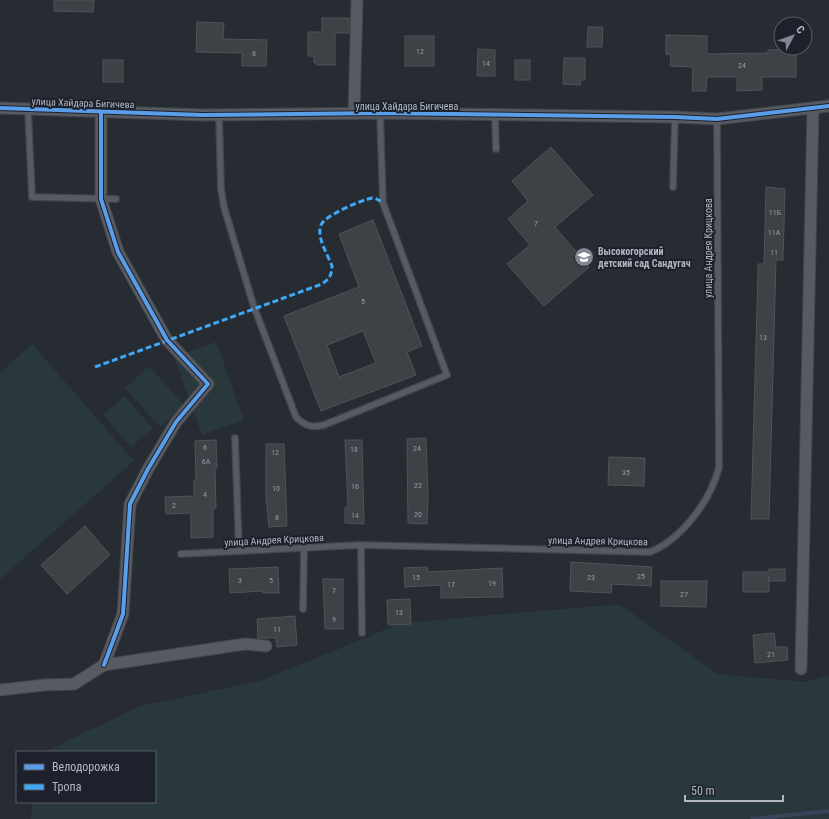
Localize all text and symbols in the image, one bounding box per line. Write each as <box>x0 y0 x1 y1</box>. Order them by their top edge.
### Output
north arrow <box>773 16 813 56</box>
text: С <box>793 23 807 36</box>
house number: 12 <box>416 47 424 56</box>
house number: 8 <box>252 49 256 58</box>
house number: 14 <box>482 59 490 68</box>
house number: 24 <box>738 61 746 70</box>
street label: улица Хайдара Бигичева <box>31 96 135 110</box>
street label: улица Хайдара Бигичева <box>356 101 459 112</box>
street label: улица Андрея Крицкова <box>703 198 714 298</box>
house number: 11Б <box>769 208 782 217</box>
house number: 7 <box>534 219 538 228</box>
house number: 11А <box>768 228 781 237</box>
school or university icon: Высокогорский детский сад Сандугач <box>573 246 595 268</box>
place label: Высокогорский детский сад Сандугач <box>598 246 691 269</box>
house number: 11 <box>770 248 778 257</box>
house number: 5 <box>361 297 365 306</box>
house number: 13 <box>759 333 767 342</box>
house number: 6 <box>203 443 207 452</box>
house number: 24 <box>413 444 421 453</box>
house number: 18 <box>350 445 358 454</box>
house number: 12 <box>271 448 279 457</box>
house number: 6А <box>202 457 211 466</box>
house number: 35 <box>622 468 630 477</box>
house number: 22 <box>414 481 422 490</box>
house number: 16 <box>351 482 359 491</box>
house number: 10 <box>272 484 280 493</box>
house number: 4 <box>203 490 207 499</box>
house number: 2 <box>172 501 176 510</box>
house number: 20 <box>414 510 422 519</box>
house number: 14 <box>351 511 359 520</box>
house number: 8 <box>275 513 279 522</box>
street label: улица Андрея Крицкова <box>224 532 324 548</box>
street label: улица Андрея Крицкова <box>548 535 648 547</box>
house number: 25 <box>637 572 645 581</box>
house number: 15 <box>412 573 420 582</box>
house number: 23 <box>587 573 595 582</box>
house number: 3 <box>238 576 242 585</box>
house number: 5 <box>269 576 273 585</box>
house number: 19 <box>488 579 496 588</box>
house number: 17 <box>447 580 455 589</box>
house number: 7 <box>332 586 336 595</box>
house number: 27 <box>680 590 688 599</box>
house number: 13 <box>395 608 403 617</box>
house number: 9 <box>332 615 336 624</box>
house number: 11 <box>273 625 281 634</box>
house number: 21 <box>767 650 775 659</box>
legend <box>16 751 156 803</box>
text: Велодорожка <box>52 760 120 774</box>
scale bar <box>685 777 783 803</box>
text: Тропа <box>52 780 82 794</box>
text: 50 m <box>691 784 715 798</box>

